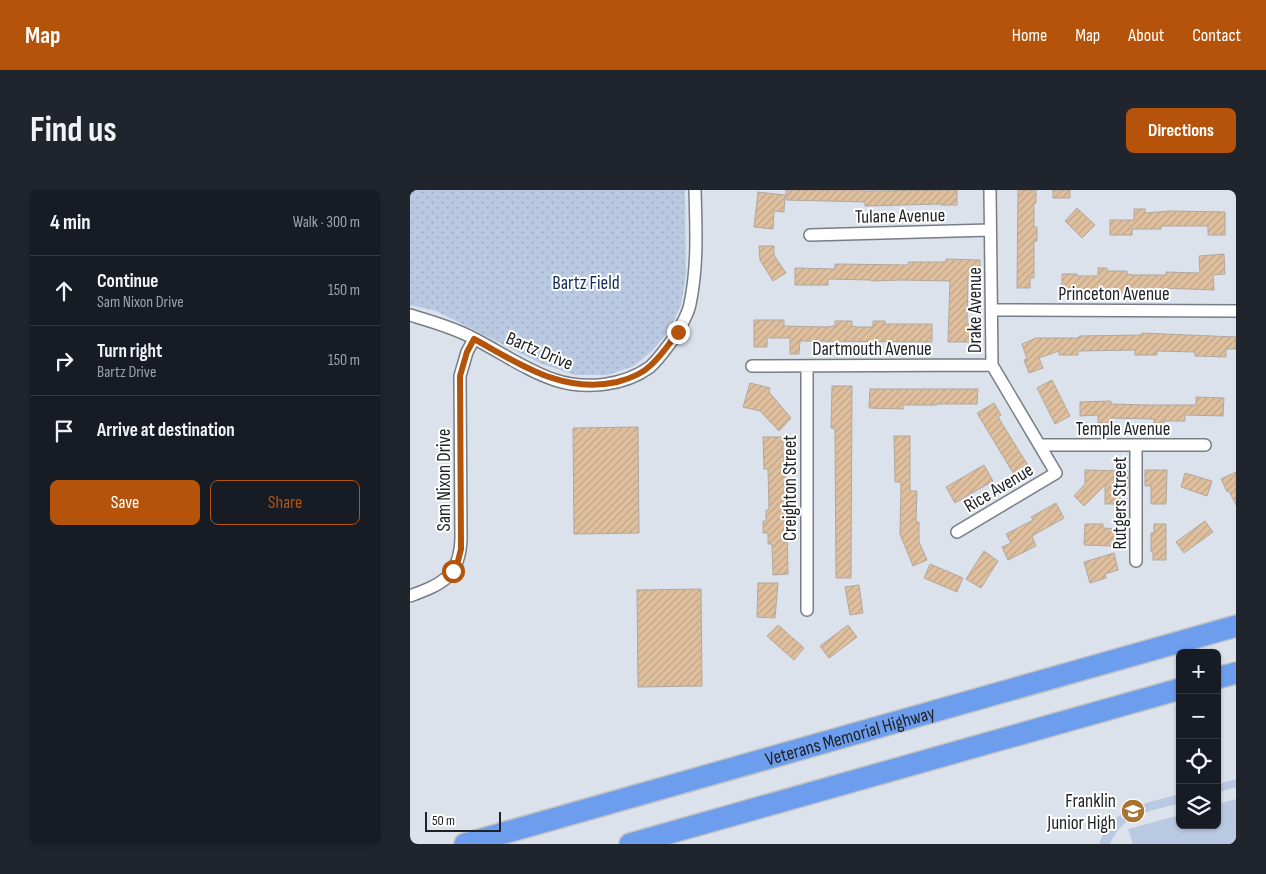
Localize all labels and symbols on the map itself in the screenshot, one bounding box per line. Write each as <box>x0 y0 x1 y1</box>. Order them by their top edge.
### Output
street label: Tulane Avenue <box>855 204 945 229</box>
street label: Drake Avenue <box>964 267 987 353</box>
park label: Bartz Field <box>552 272 620 295</box>
street label: Princeton Avenue <box>1058 283 1170 306</box>
route end <box>667 321 690 344</box>
street label: Bartz Drive <box>502 327 576 376</box>
street label: Dartmouth Avenue <box>812 338 932 361</box>
street label: Temple Avenue <box>1076 418 1170 441</box>
street label: Sam Nixon Drive <box>433 429 456 531</box>
street label: Creighton Street <box>779 435 802 541</box>
street label: Rutgers Street <box>1109 456 1132 549</box>
street label: Rice Avenue <box>960 459 1038 518</box>
route start <box>442 560 465 583</box>
street label: Veterans Memorial Highway <box>763 702 938 772</box>
place label: Franklin Junior High <box>1046 790 1116 835</box>
school or university icon: Franklin Junior High <box>1120 798 1146 824</box>
scale bar <box>425 809 501 832</box>

